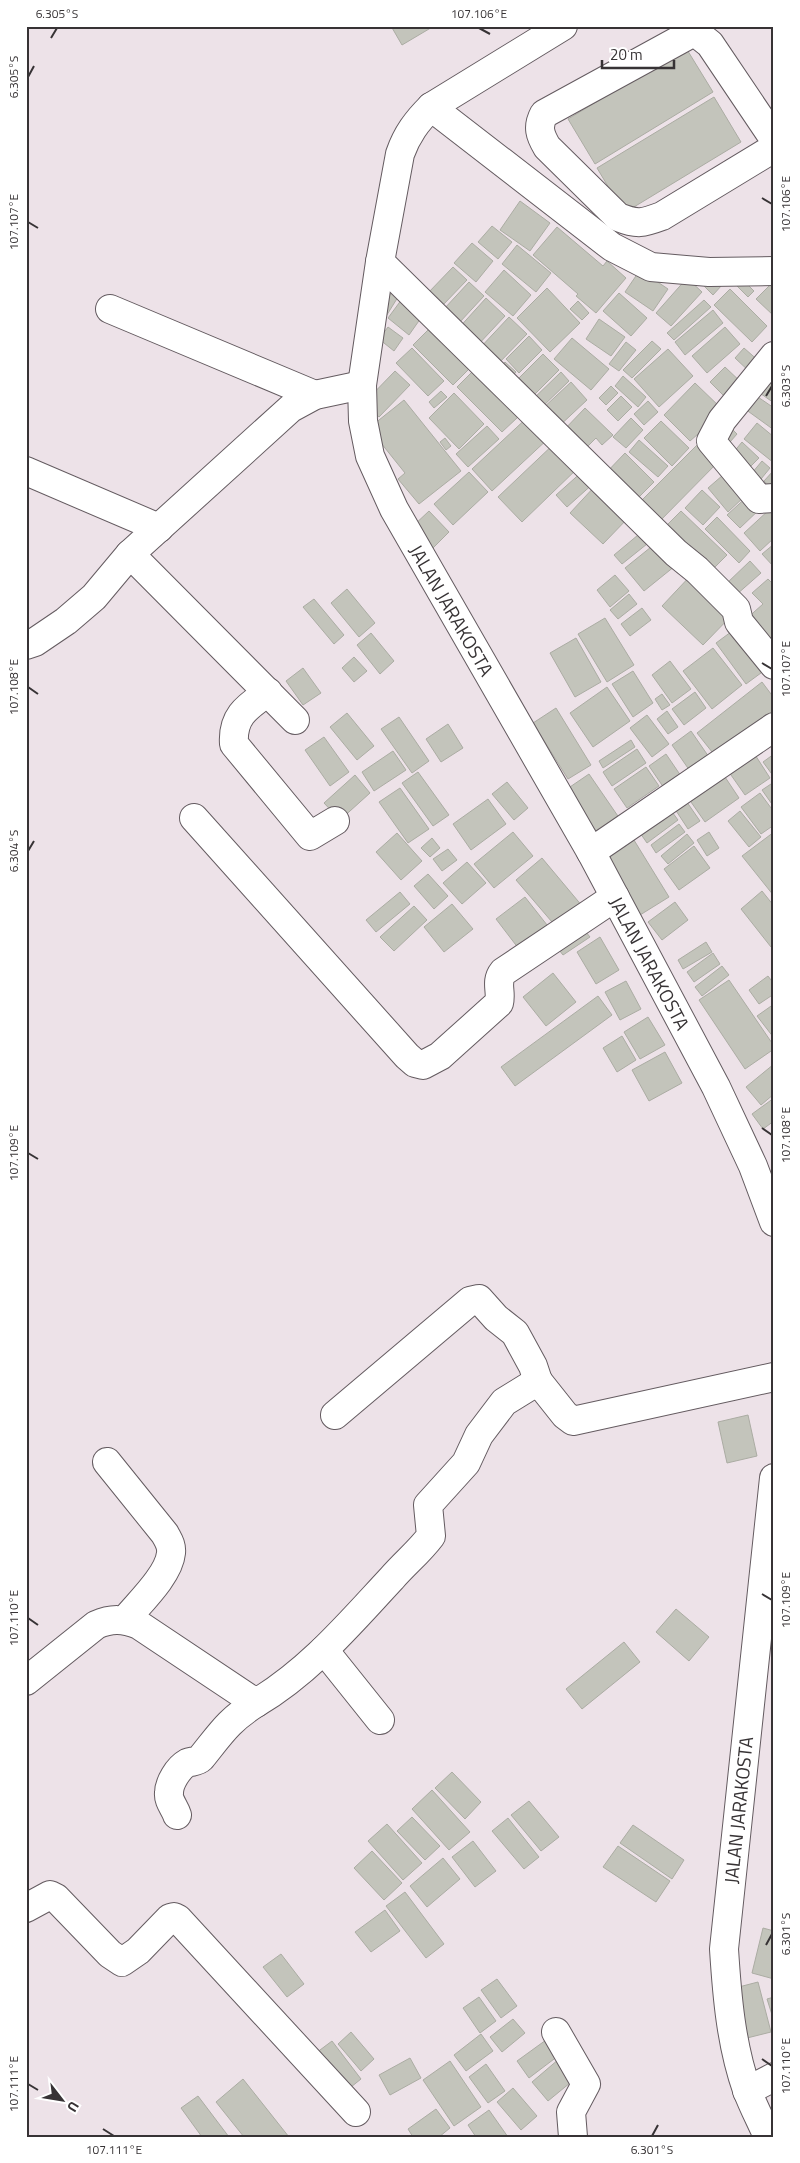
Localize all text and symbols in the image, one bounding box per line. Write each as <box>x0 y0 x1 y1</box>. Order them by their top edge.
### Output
text: 6.305°S <box>36 4 78 23</box>
text: 107.106°E <box>451 4 507 23</box>
scale bar <box>602 38 675 70</box>
text: 20 m <box>610 43 643 66</box>
text: 6.305°S <box>4 56 23 98</box>
text: 107.106°E <box>776 176 795 232</box>
text: 107.107°E <box>4 194 23 250</box>
text: 6.303°S <box>776 365 795 407</box>
street label: JALAN JARAKOSTA <box>403 539 501 681</box>
text: 107.107°E <box>776 641 795 697</box>
text: 107.108°E <box>4 659 23 715</box>
text: 6.304°S <box>4 830 23 872</box>
street label: JALAN JARAKOSTA <box>603 891 697 1035</box>
text: 107.108°E <box>776 1107 795 1163</box>
text: 107.109°E <box>4 1125 23 1181</box>
text: 107.109°E <box>776 1572 795 1628</box>
text: 107.110°E <box>4 1590 23 1646</box>
street label: JALAN JARAKOSTA <box>716 1735 760 1885</box>
text: 6.301°S <box>776 1913 795 1955</box>
text: 107.110°E <box>776 2038 795 2094</box>
text: 107.111°E <box>4 2056 23 2112</box>
north arrow <box>38 2076 88 2126</box>
text: U <box>62 2098 85 2116</box>
text: 107.111°E <box>86 2140 142 2159</box>
text: 6.301°S <box>631 2140 673 2159</box>

